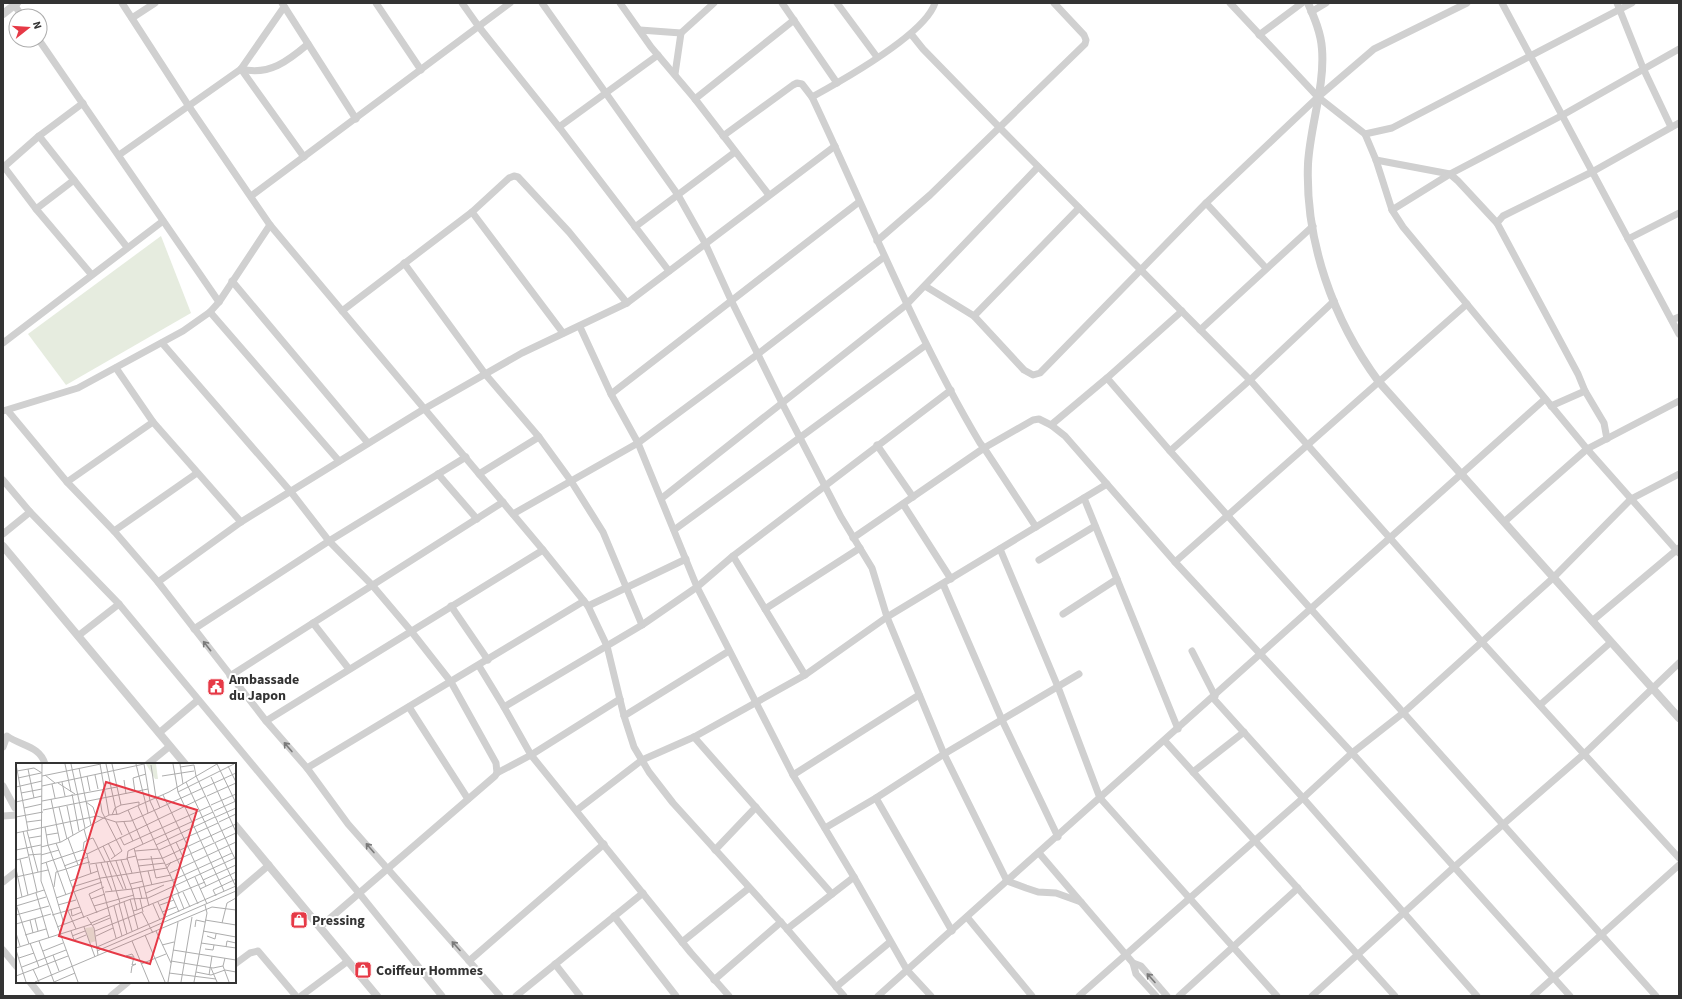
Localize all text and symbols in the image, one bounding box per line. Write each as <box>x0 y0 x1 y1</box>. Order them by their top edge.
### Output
north arrow <box>8 8 48 48</box>
text: N <box>29 20 45 31</box>
one-way arrow <box>203 640 211 651</box>
place label: Ambassade du Japon <box>228 670 299 706</box>
public building icon: Ambassade du Japon <box>206 677 226 697</box>
one-way arrow <box>284 742 293 752</box>
inset map <box>16 763 236 983</box>
one-way arrow <box>365 843 374 854</box>
shop icon: Pressing <box>289 910 309 930</box>
place label: Pressing <box>312 911 365 931</box>
one-way arrow <box>451 941 460 951</box>
shop icon: Coiffeur Hommes <box>353 960 373 980</box>
place label: Coiffeur Hommes <box>376 961 483 981</box>
one-way arrow <box>1147 973 1156 983</box>

